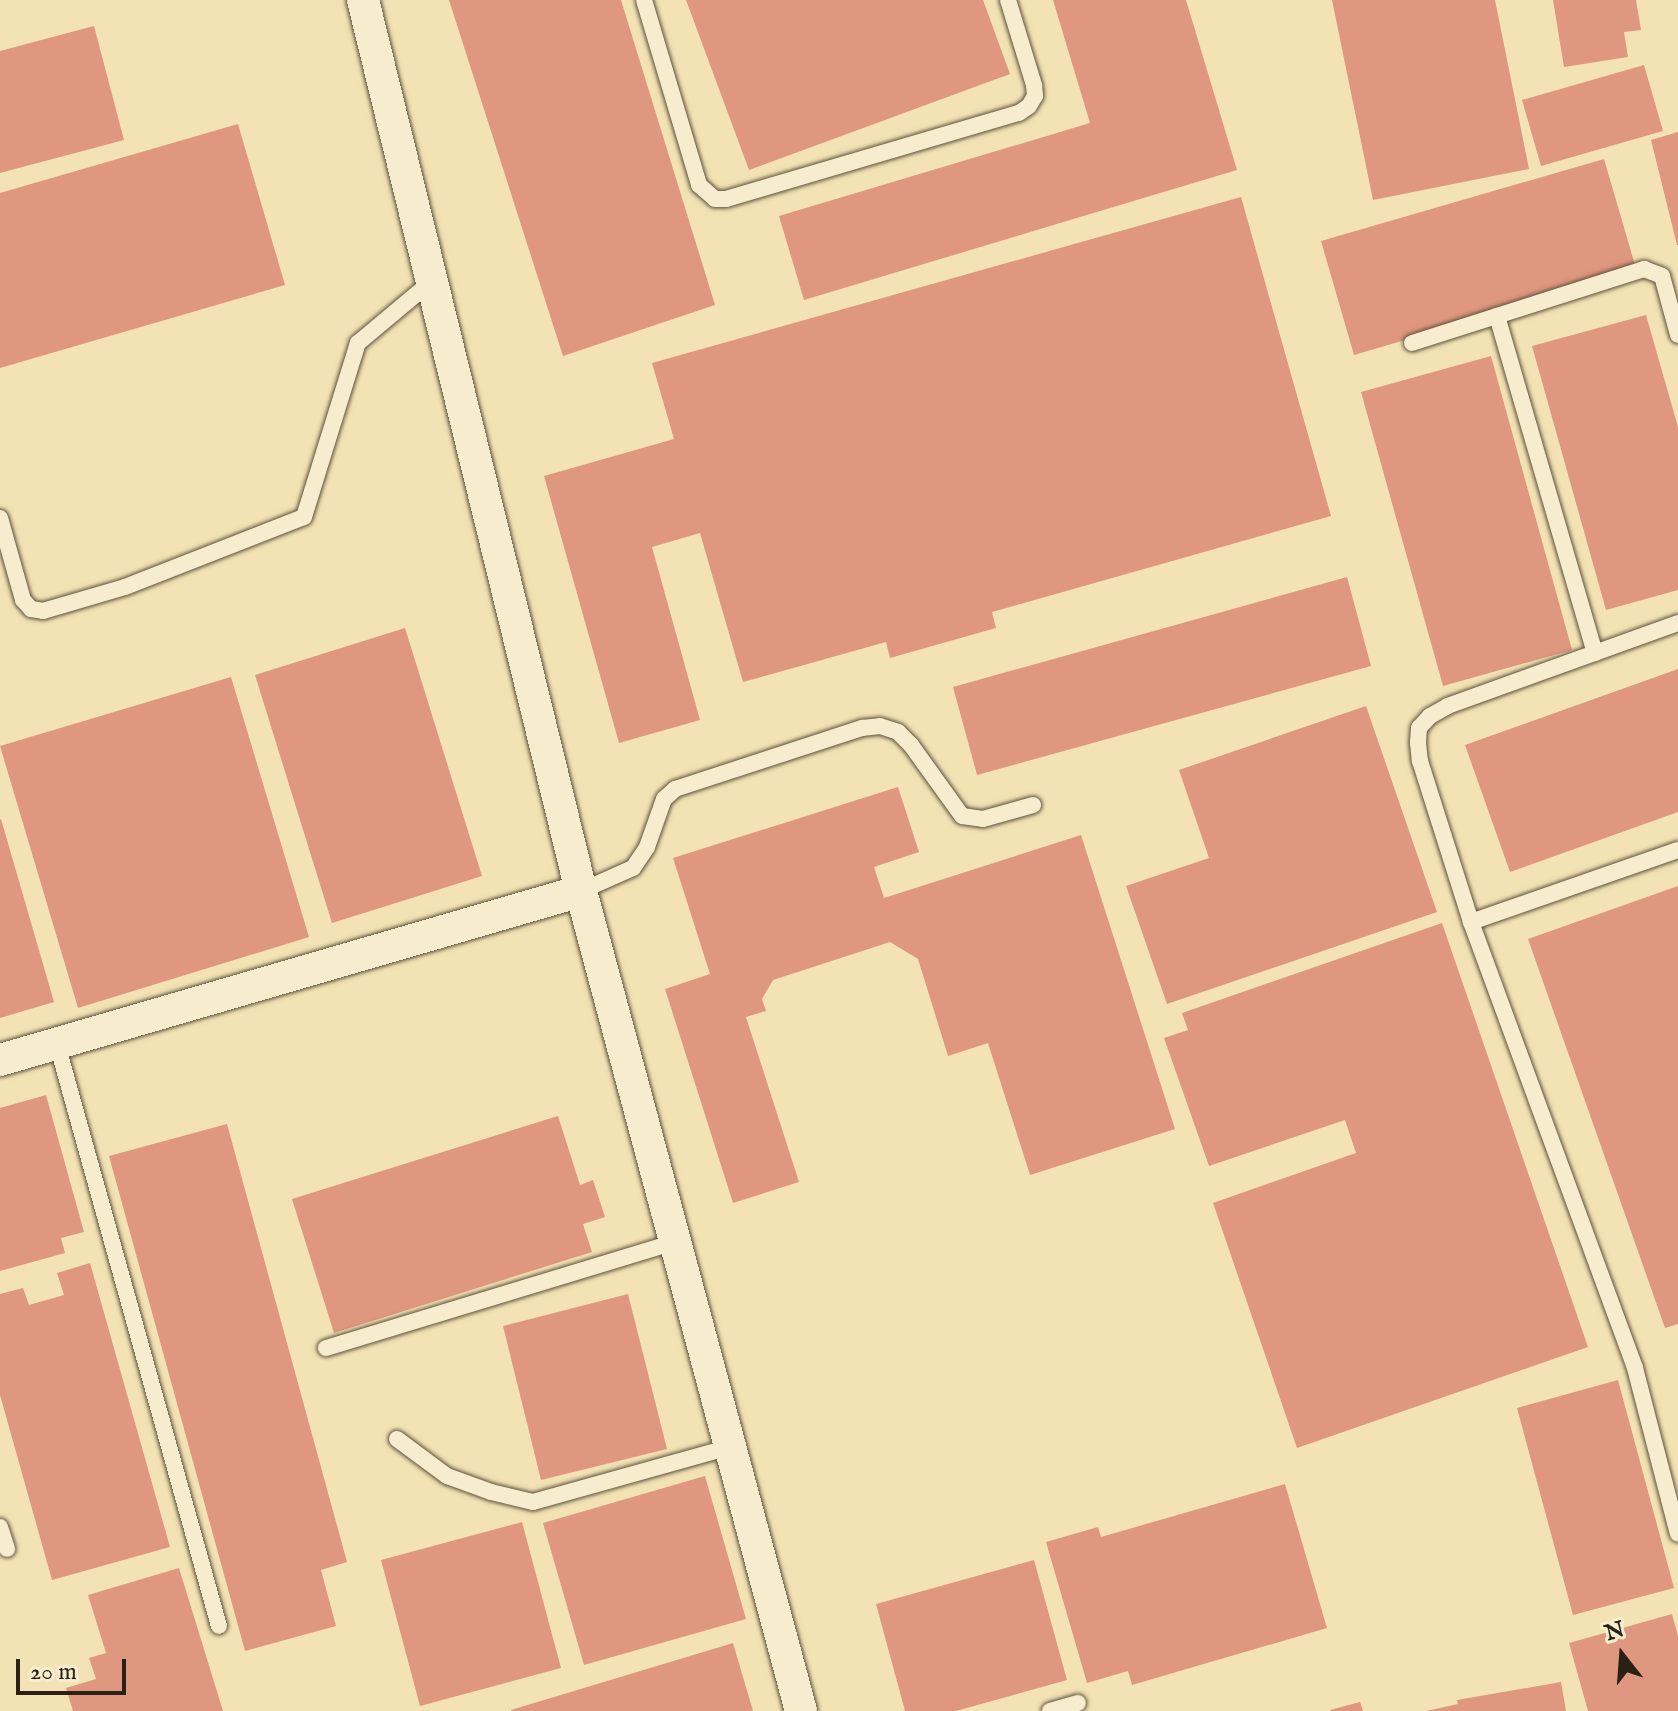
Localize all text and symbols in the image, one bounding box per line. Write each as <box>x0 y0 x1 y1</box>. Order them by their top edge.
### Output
north arrow <box>1582 1615 1662 1695</box>
text: N <box>1602 1616 1628 1648</box>
scale bar <box>20 1643 130 1693</box>
text: 20 m <box>30 1657 77 1688</box>

